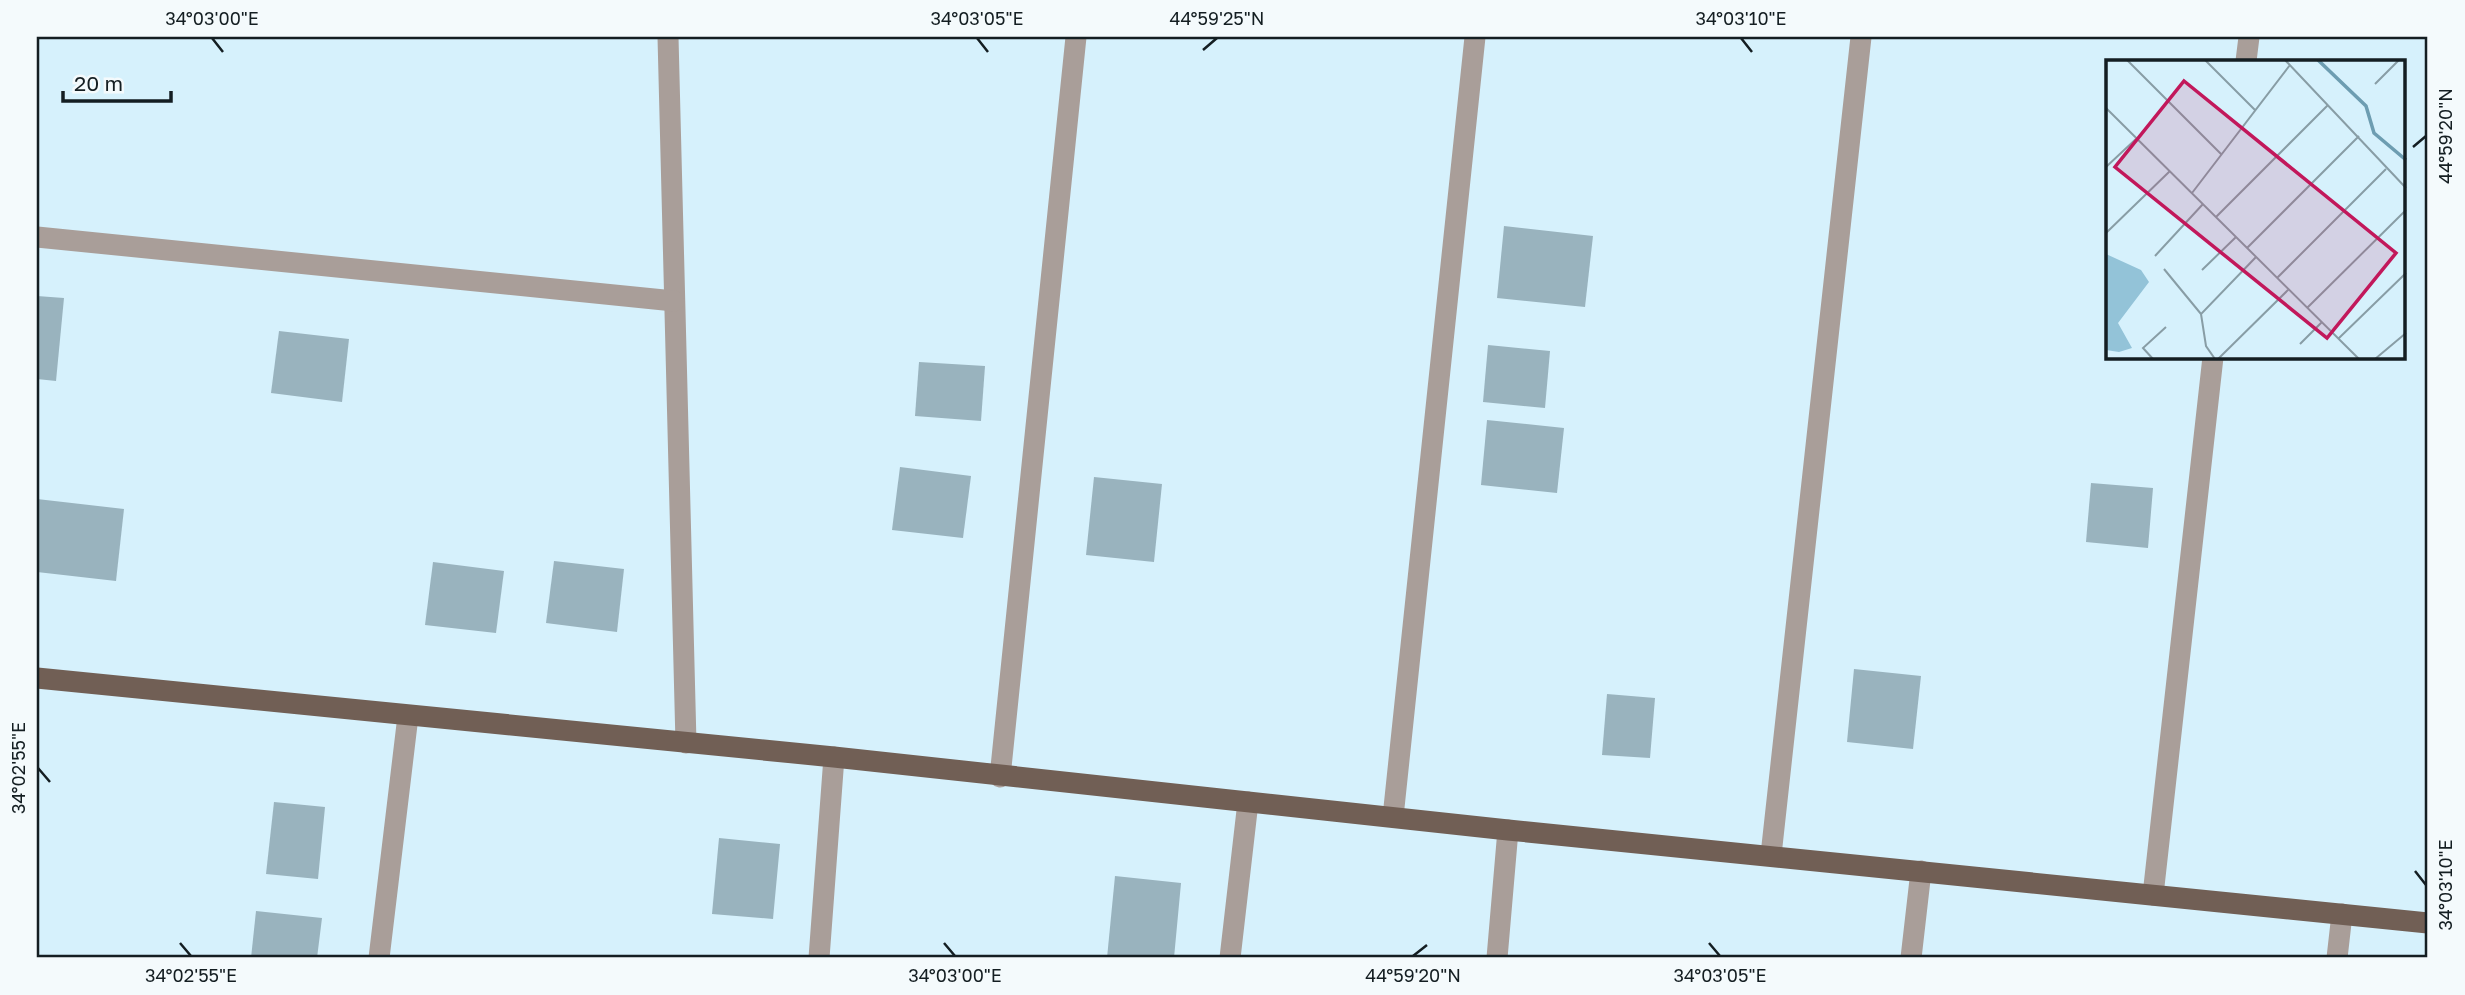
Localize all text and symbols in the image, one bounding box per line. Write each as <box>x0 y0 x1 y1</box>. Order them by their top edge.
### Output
text: 34°03'00"E <box>165 7 259 29</box>
text: 34°03'05"E <box>931 7 1023 29</box>
text: 44°59'25"N <box>1170 7 1264 29</box>
text: 34°03'10"E <box>1695 7 1787 29</box>
scale bar <box>63 60 172 104</box>
inset map <box>2106 60 2406 359</box>
text: 20 m <box>74 70 123 96</box>
text: 44°59'20"N <box>2434 88 2456 184</box>
text: 34°02'55"E <box>7 722 29 814</box>
text: 34°03'10"E <box>2434 839 2456 931</box>
text: 34°02'55"E <box>145 964 237 986</box>
text: 34°03'00"E <box>908 964 1002 986</box>
text: 44°59'20"N <box>1365 964 1461 986</box>
text: 34°03'05"E <box>1674 964 1766 986</box>

